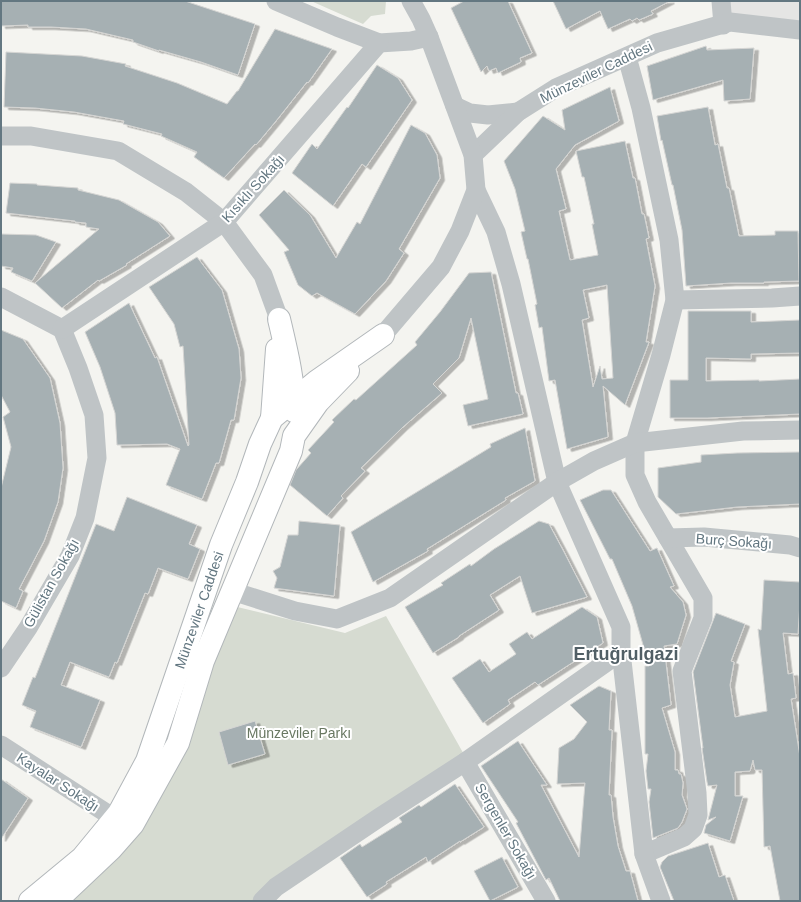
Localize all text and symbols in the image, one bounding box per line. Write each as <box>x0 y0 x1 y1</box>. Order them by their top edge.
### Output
street label: Münzeviler Caddesi <box>537 38 655 106</box>
street label: Kısıklı Sokağı <box>218 151 288 225</box>
street label: Burç Sokağı <box>695 530 773 552</box>
street label: Gülistan Sokağı <box>20 536 82 630</box>
street label: Münzeviler Caddesi <box>171 549 227 671</box>
district label: Ertuğrulgazi <box>573 644 679 664</box>
park label: Münzeviler Parkı <box>247 725 351 741</box>
street label: Kayalar Sokağı <box>14 749 102 815</box>
street label: Sergenler Sokağı <box>472 780 540 882</box>

